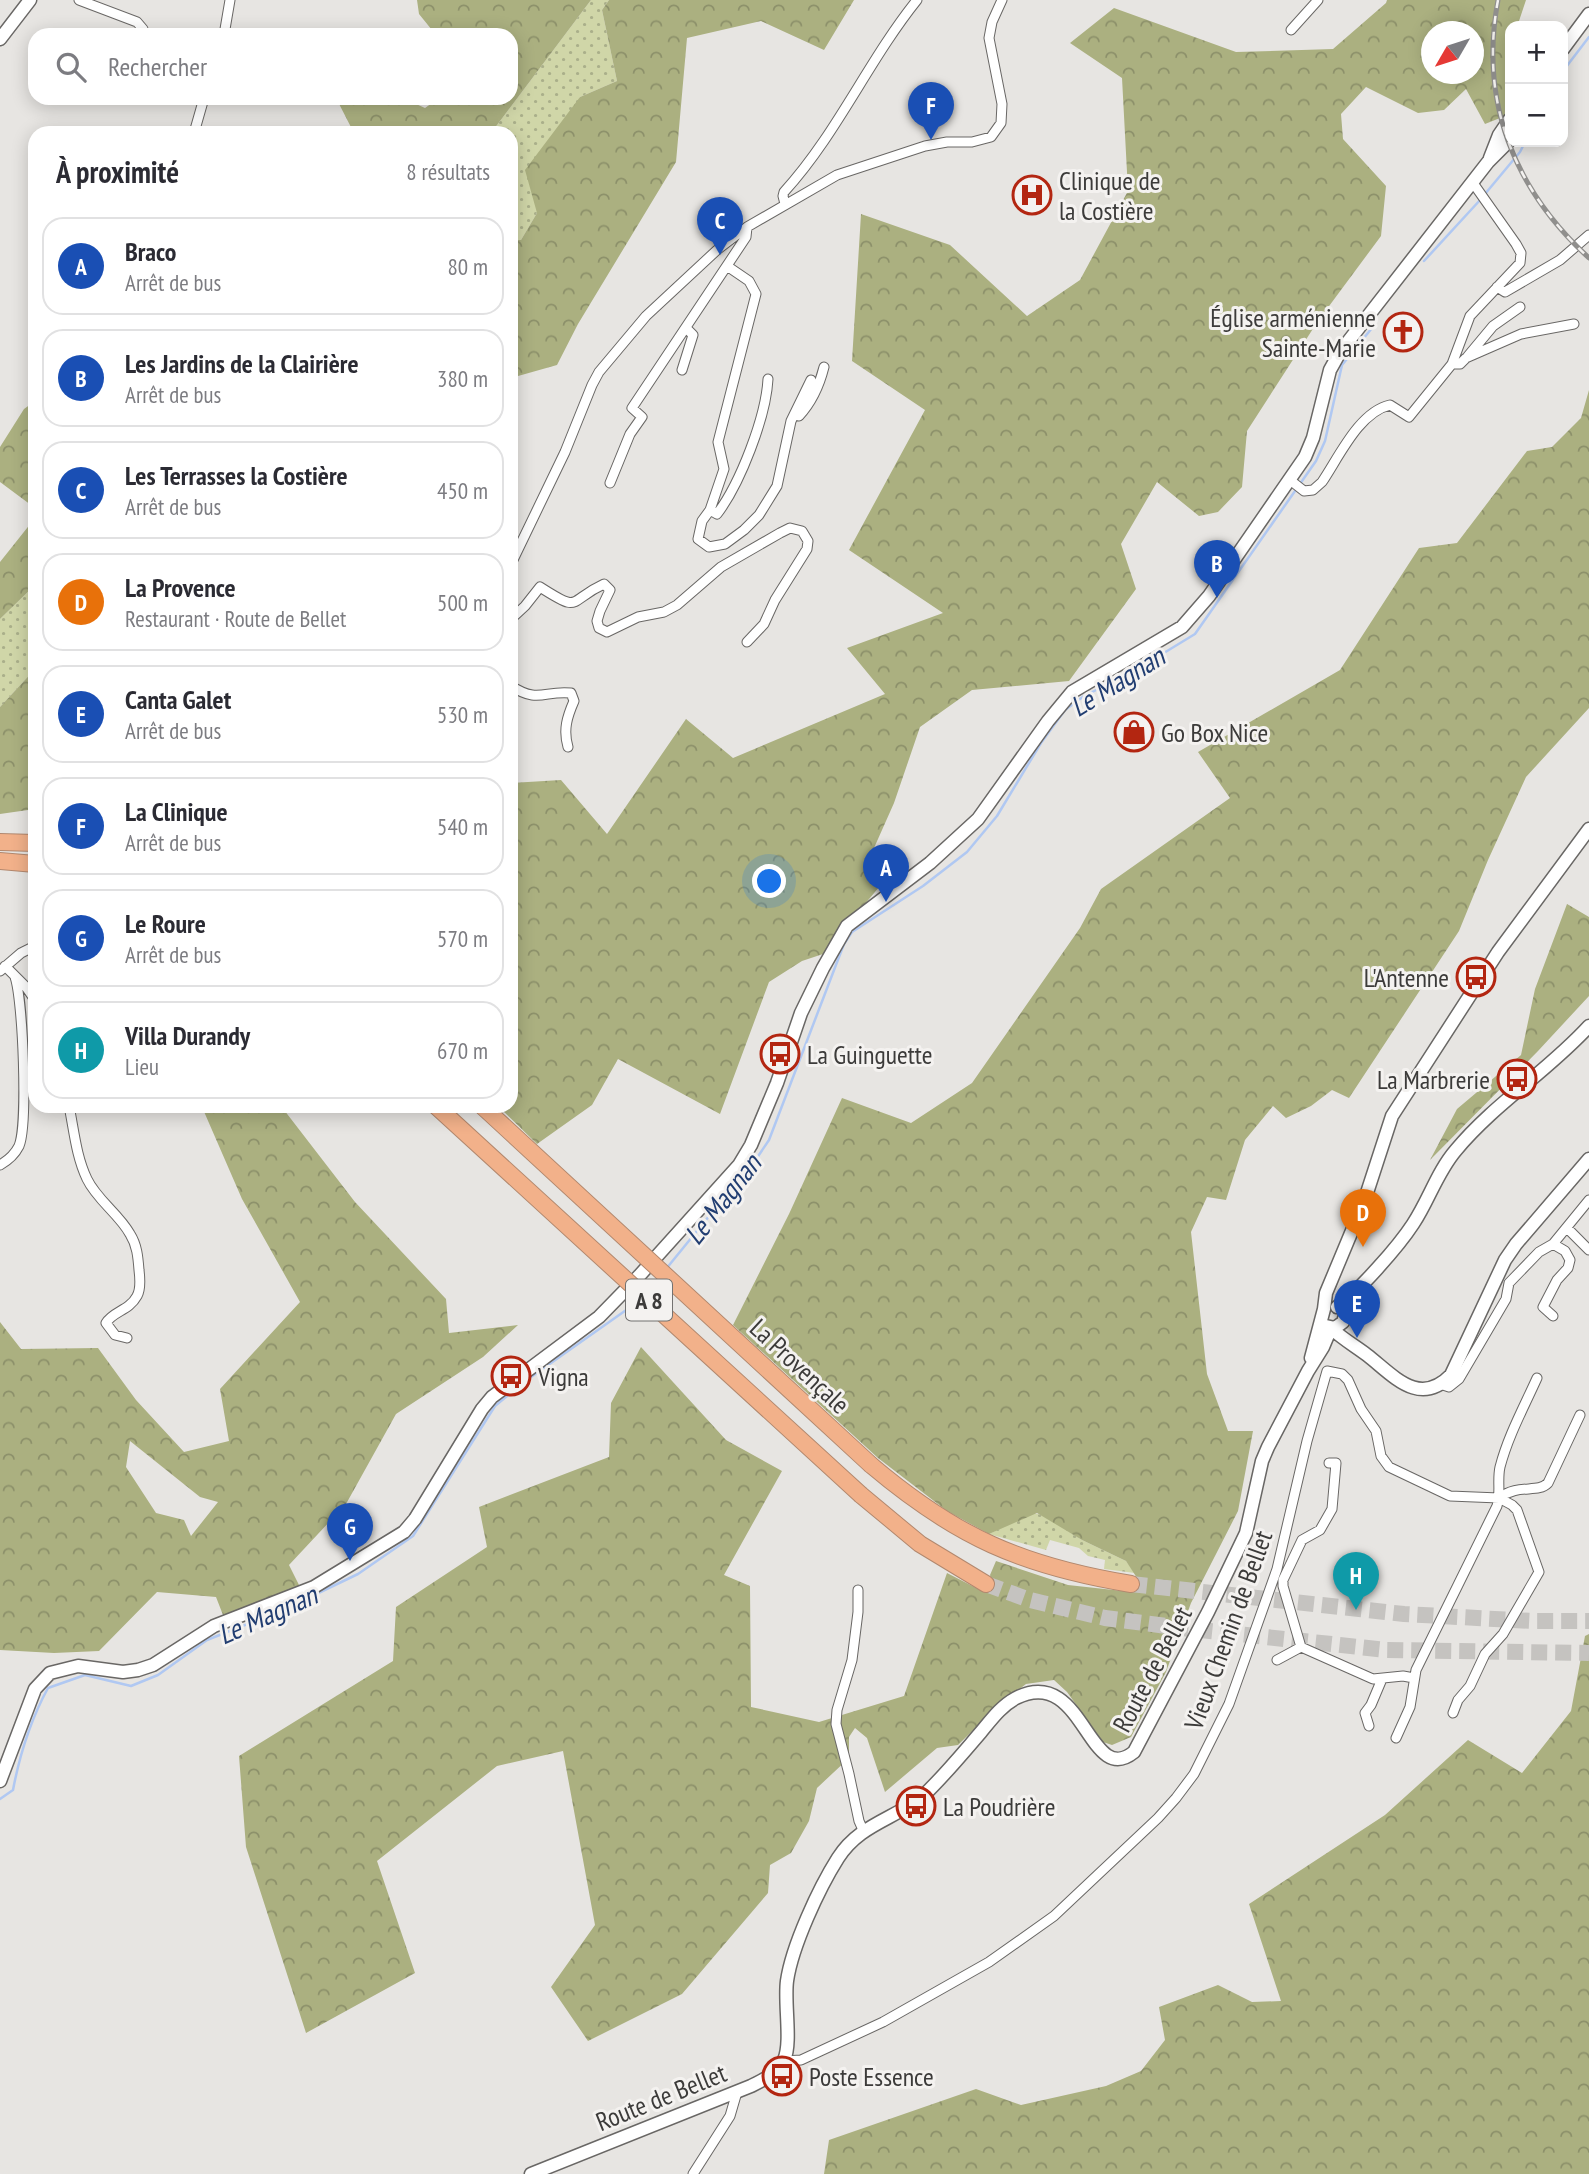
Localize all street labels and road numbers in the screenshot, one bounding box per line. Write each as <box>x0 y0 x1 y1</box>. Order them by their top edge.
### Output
road number: A 8 <box>626 1280 672 1320</box>
street label: La Provençale <box>743 1312 857 1420</box>
street label: Vieux Chemin de Bellet <box>1176 1526 1279 1735</box>
street label: Route de Bellet <box>1105 1600 1199 1738</box>
street label: Route de Bellet <box>591 2056 731 2138</box>

